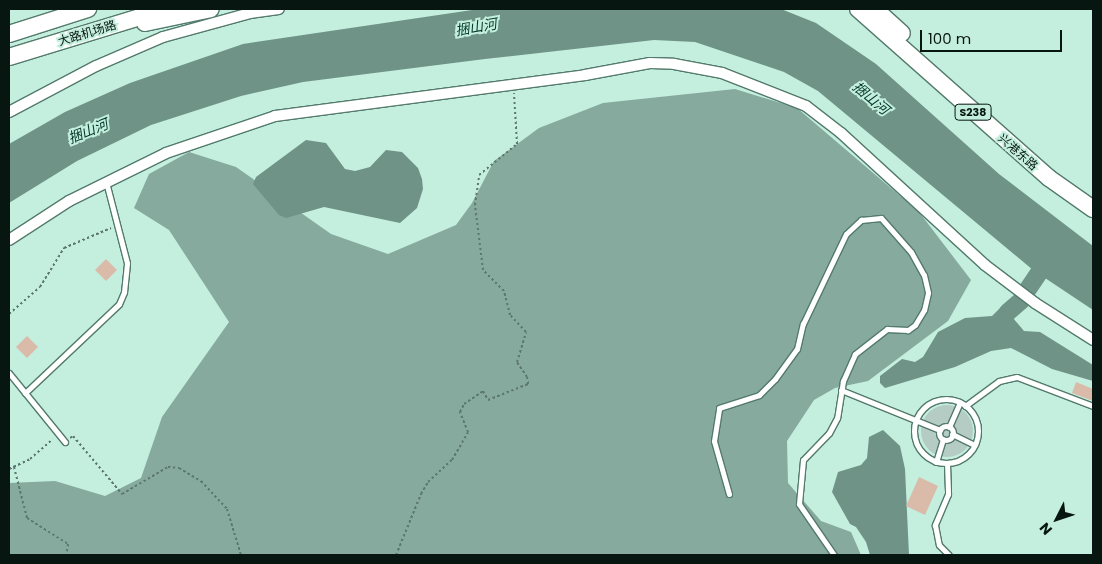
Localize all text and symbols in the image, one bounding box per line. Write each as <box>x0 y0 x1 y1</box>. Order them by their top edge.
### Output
water label: 捆山河 <box>454 15 498 39</box>
street label: 大路机场路 <box>56 17 118 49</box>
scale bar <box>922 20 1064 52</box>
text: 100 m <box>928 28 971 49</box>
water label: 捆山河 <box>850 78 892 118</box>
road number: S238 <box>954 104 992 120</box>
water label: 捆山河 <box>65 115 111 147</box>
street label: 兴港东路 <box>995 131 1041 173</box>
north arrow <box>1032 494 1082 544</box>
text: N <box>1035 518 1057 539</box>

